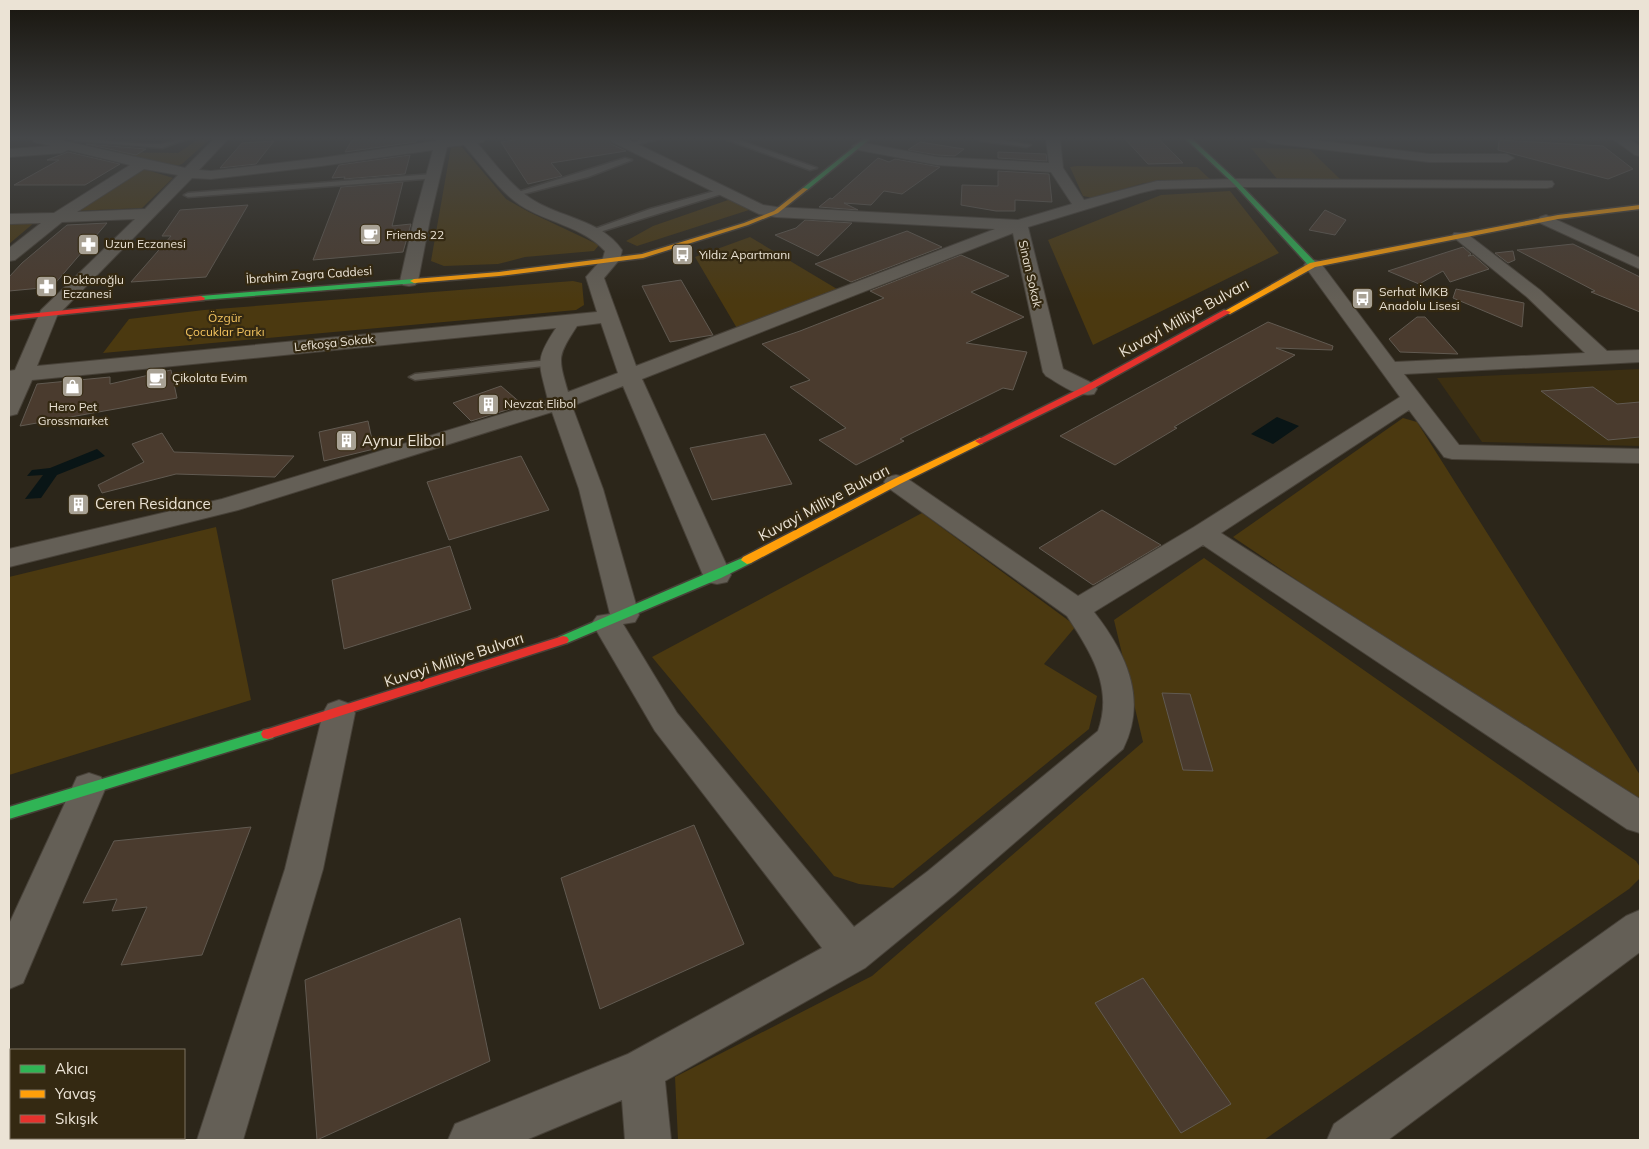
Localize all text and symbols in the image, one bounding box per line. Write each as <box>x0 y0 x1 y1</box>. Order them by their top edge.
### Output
cafe icon: Friends 22 <box>358 223 382 247</box>
place label: Friends 22 <box>386 227 444 242</box>
pharmacy icon: Uzun Eczanesi <box>77 232 101 256</box>
place label: Uzun Eczanesi <box>105 236 186 251</box>
street label: Sinan Sokak <box>1015 239 1046 310</box>
bus stop icon: Yıldız Apartmanı <box>671 243 695 267</box>
place label: Yıldız Apartmanı <box>698 247 790 262</box>
street label: İbrahim Zagra Caddesi <box>245 263 373 286</box>
place label: Doktoroğlu Eczanesi <box>63 272 124 301</box>
street label: Kuvayi Milliye Bulvarı <box>1116 274 1252 361</box>
pharmacy icon: Doktoroğlu Eczanesi <box>35 275 59 299</box>
place label: Serhat İMKB Anadolu Lisesi <box>1379 284 1460 313</box>
bus stop icon: Serhat İMKB Anadolu Lisesi <box>1351 287 1375 311</box>
park label: Özgür Çocuklar Parkı <box>185 310 265 339</box>
street label: Lefkoşa Sokak <box>293 331 375 354</box>
cafe icon: Çikolata Evim <box>144 366 168 390</box>
place label: Çikolata Evim <box>172 370 247 385</box>
shop icon: Hero Pet Grossmarket <box>61 374 85 398</box>
building icon: Nevzat Elibol <box>476 392 500 416</box>
place label: Nevzat Elibol <box>504 396 576 411</box>
place label: Hero Pet Grossmarket <box>38 399 108 428</box>
building icon: Aynur Elibol <box>334 429 358 453</box>
place label: Aynur Elibol <box>362 431 445 450</box>
street label: Kuvayi Milliye Bulvarı <box>755 460 892 545</box>
building icon: Ceren Residance <box>67 492 91 516</box>
place label: Ceren Residance <box>95 494 211 513</box>
street label: Kuvayi Milliye Bulvarı <box>382 628 526 691</box>
legend <box>10 1049 185 1139</box>
text: Akıcı <box>55 1059 88 1078</box>
text: Yavaş <box>54 1084 96 1103</box>
text: Sıkışık <box>55 1109 98 1128</box>

